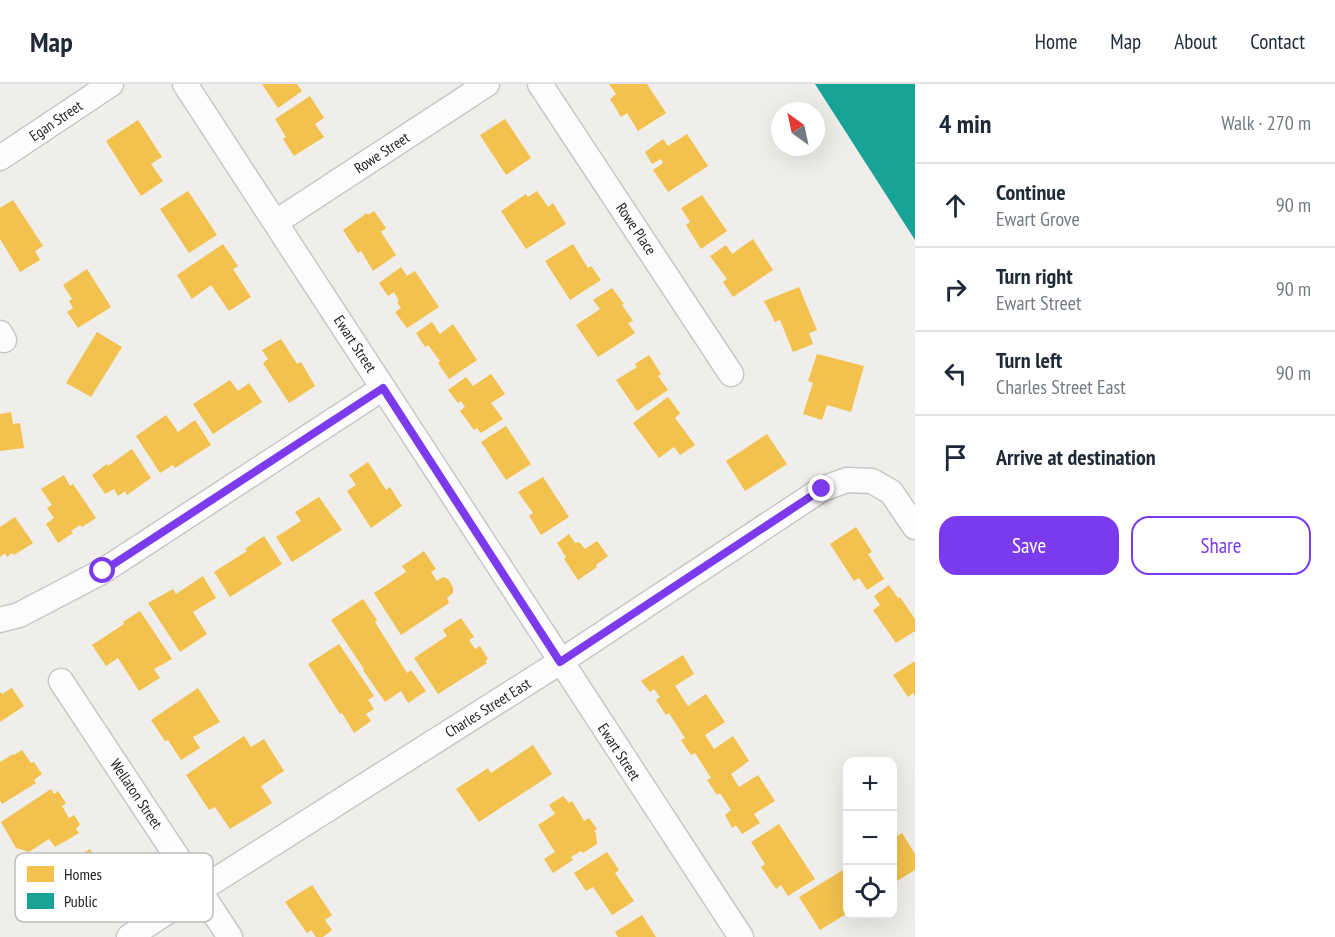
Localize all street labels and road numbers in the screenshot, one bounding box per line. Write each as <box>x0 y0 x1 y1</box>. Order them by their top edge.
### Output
street label: Egan Street <box>26 96 86 145</box>
street label: Rowe Street <box>351 128 413 177</box>
street label: Rowe Place <box>612 199 661 258</box>
street label: Ewart Street <box>330 312 381 376</box>
street label: Charles Street East <box>441 674 534 741</box>
street label: Ewart Street <box>594 720 645 784</box>
street label: Wellaton Street <box>106 755 167 832</box>

